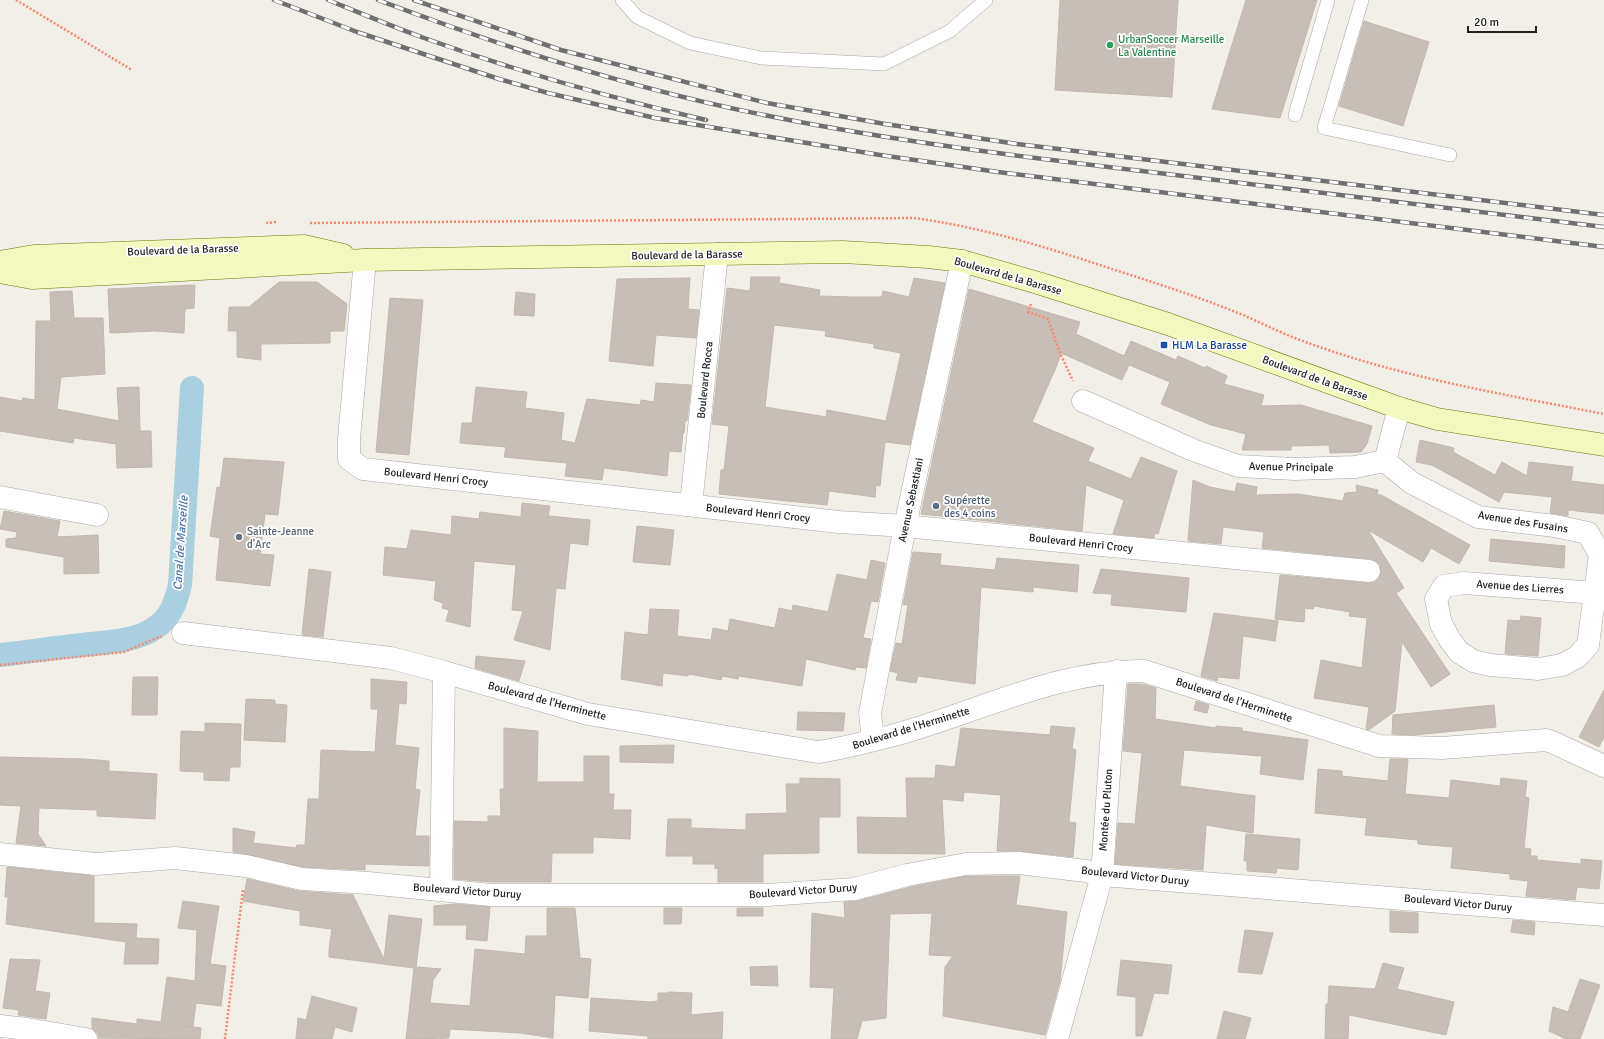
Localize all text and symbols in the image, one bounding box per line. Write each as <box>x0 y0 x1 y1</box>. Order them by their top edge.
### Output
scale bar <box>1468 8 1536 34</box>
text: 20 m <box>1474 15 1499 30</box>
place label: UrbanSoccer Marseille La Valentine <box>1118 33 1224 59</box>
marker: UrbanSoccer Marseille La Valentine <box>1105 40 1115 50</box>
street label: Boulevard de la Barasse <box>127 242 239 258</box>
street label: Boulevard de la Barasse <box>631 248 743 262</box>
street label: Boulevard de la Barasse <box>953 254 1063 298</box>
place label: HLM La Barasse <box>1172 339 1247 352</box>
street label: Boulevard Rocca <box>694 340 716 419</box>
marker: HLM La Barasse <box>1159 340 1169 350</box>
street label: Boulevard de la Barasse <box>1260 353 1370 403</box>
street label: Avenue Sebastiani <box>896 457 926 543</box>
street label: Avenue Principale <box>1249 460 1333 474</box>
street label: Boulevard Henri Crocy <box>383 465 490 489</box>
water label: Canal de Marseille <box>170 494 192 591</box>
place label: Supérette des 4 coins <box>944 494 996 520</box>
street label: Boulevard Henri Crocy <box>705 501 812 525</box>
marker: Supérette des 4 coins <box>931 501 941 511</box>
street label: Avenue des Fusains <box>1477 508 1569 536</box>
place label: Sainte-Jeanne d'Arc <box>247 525 314 551</box>
street label: Boulevard Henri Crocy <box>1028 531 1135 555</box>
marker: Sainte-Jeanne d'Arc <box>234 532 244 542</box>
street label: Avenue des Lierres <box>1476 577 1564 597</box>
street label: Boulevard de l'Herminette <box>1174 675 1294 725</box>
street label: Boulevard de l'Herminette <box>486 679 608 723</box>
street label: Boulevard de l'Herminette <box>851 704 971 752</box>
street label: Montée du Pluton <box>1097 768 1115 852</box>
street label: Boulevard Victor Duruy <box>1080 864 1190 888</box>
street label: Boulevard Victor Duruy <box>412 881 522 901</box>
street label: Boulevard Victor Duruy <box>748 881 858 901</box>
street label: Boulevard Victor Duruy <box>1403 892 1513 914</box>

